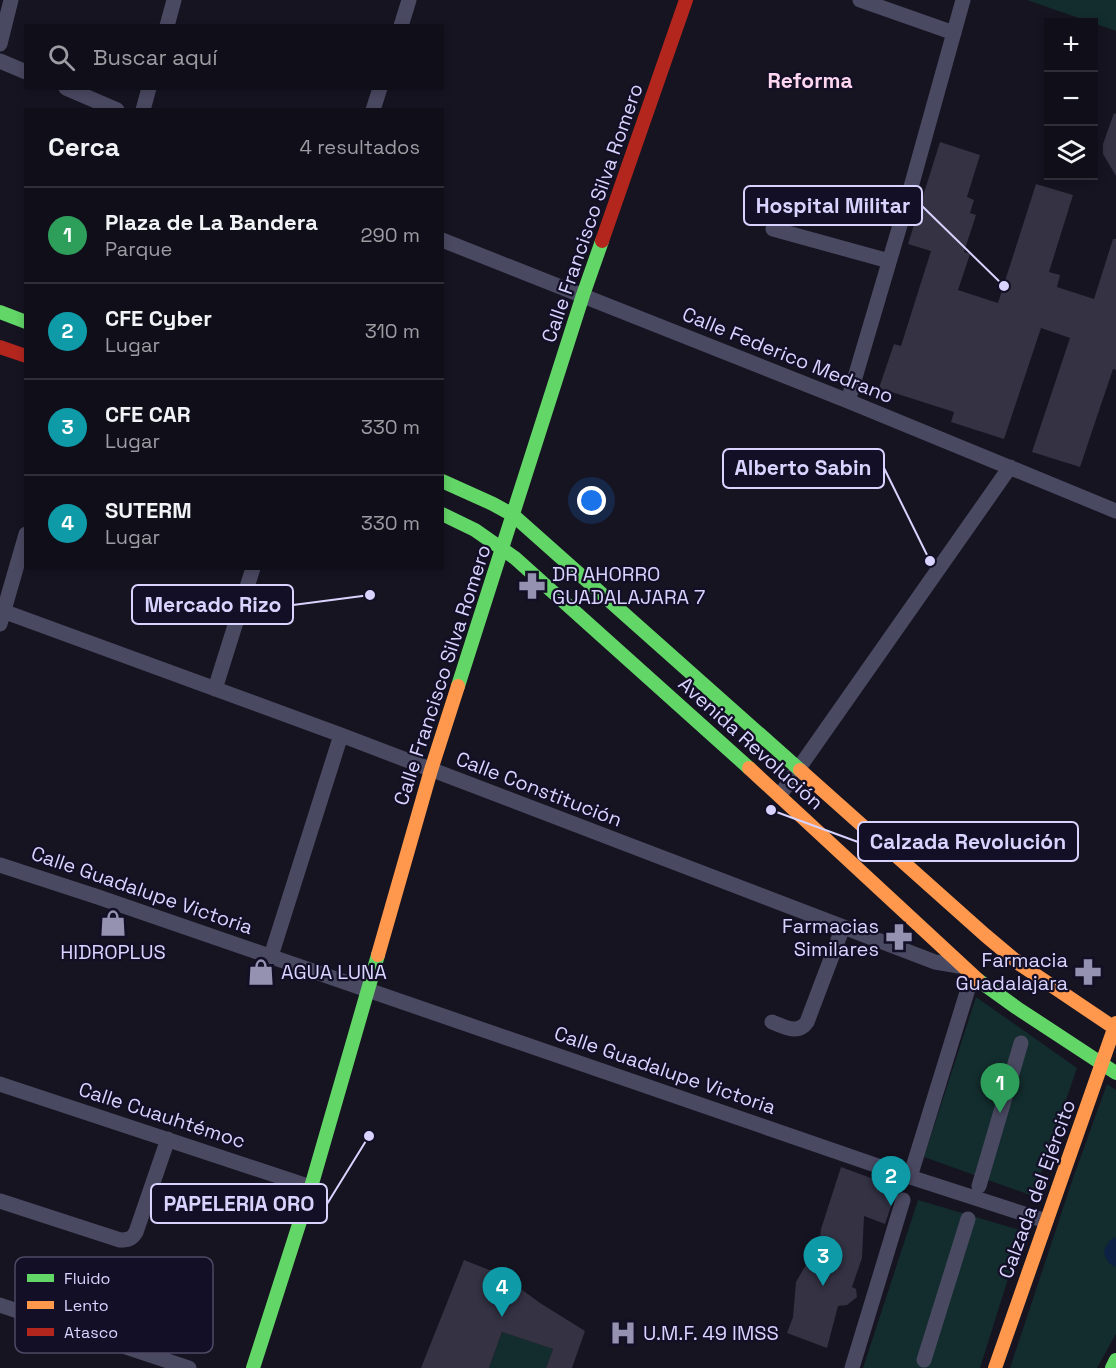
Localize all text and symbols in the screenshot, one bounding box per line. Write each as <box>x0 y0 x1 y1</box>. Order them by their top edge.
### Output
map controls <box>1044 18 1098 180</box>
button: + <box>1044 18 1098 72</box>
search box <box>24 24 444 90</box>
icon: search <box>45 41 78 74</box>
text: Buscar aquí <box>93 43 218 71</box>
district label: Reforma <box>767 67 853 94</box>
button: − <box>1044 72 1098 126</box>
street label: Calle Francisco Silva Romero <box>535 80 649 346</box>
button: layers <box>1044 126 1098 180</box>
text: Cerca <box>48 130 120 164</box>
text: 4 resultados <box>300 134 420 160</box>
callout: Hospital Militar <box>744 186 922 225</box>
text: Hospital Militar <box>756 192 910 219</box>
text: Plaza de La Bandera <box>105 208 318 236</box>
text: 1 <box>63 222 72 248</box>
text: 290 m <box>361 222 420 248</box>
text: Parque <box>105 236 172 262</box>
street label: Calle Federico Medrano <box>679 301 897 409</box>
text: CFE Cyber <box>105 304 212 332</box>
text: 2 <box>62 318 73 344</box>
text: 310 m <box>365 318 420 344</box>
text: Lugar <box>105 332 160 358</box>
text: CFE CAR <box>105 400 191 428</box>
text: 3 <box>61 414 74 440</box>
text: 330 m <box>361 414 420 440</box>
text: Lugar <box>105 428 160 454</box>
callout: Alberto Sabin <box>723 449 884 488</box>
text: Alberto Sabin <box>735 454 871 481</box>
your location <box>577 486 606 515</box>
text: SUTERM <box>105 496 192 524</box>
text: 4 <box>61 510 74 536</box>
text: 330 m <box>361 510 420 536</box>
text: Lugar <box>105 524 160 550</box>
street label: Calle Francisco Silva Romero <box>388 541 496 809</box>
place label: DR AHORRO GUADALAJARA 7 <box>552 561 705 610</box>
pharmacy icon: DR AHORRO GUADALAJARA 7 <box>517 571 547 601</box>
callout: Mercado Rizo <box>132 585 293 624</box>
text: Mercado Rizo <box>145 591 281 618</box>
street label: Avenida Revolución <box>673 671 829 815</box>
street label: Calle Constitución <box>452 745 626 833</box>
callout: Calzada Revolución <box>858 822 1078 861</box>
text: Calzada Revolución <box>870 828 1066 855</box>
street label: Calle Guadalupe Victoria <box>28 840 256 940</box>
shop icon: HIDROPLUS <box>98 908 128 938</box>
place label: Farmacias Similares <box>782 913 879 962</box>
pharmacy icon: Farmacias Similares <box>884 922 914 952</box>
place label: HIDROPLUS <box>60 939 166 965</box>
place label: Farmacia Guadalajara <box>955 947 1068 996</box>
shop icon: AGUA LUNA <box>246 957 276 987</box>
pharmacy icon: Farmacia Guadalajara <box>1073 957 1103 987</box>
place label: AGUA LUNA <box>281 959 387 985</box>
street label: Calle Guadalupe Victoria <box>551 1020 779 1120</box>
pin: 1 <box>980 1064 1020 1113</box>
street label: Calle Cuauhtémoc <box>75 1076 249 1154</box>
street label: Calzada del Ejército <box>993 1096 1081 1282</box>
pin: 2 <box>872 1156 910 1206</box>
callout: PAPELERIA ORO <box>151 1184 327 1223</box>
text: PAPELERIA ORO <box>163 1190 315 1217</box>
pin: 3 <box>804 1236 842 1286</box>
legend <box>15 1257 213 1353</box>
text: Fluido <box>64 1268 110 1289</box>
pin: 4 <box>482 1268 522 1317</box>
text: Lento <box>64 1295 109 1316</box>
hospital icon: U.M.F. 49 IMSS <box>608 1318 638 1348</box>
place label: U.M.F. 49 IMSS <box>643 1320 779 1346</box>
text: Atasco <box>64 1322 118 1343</box>

